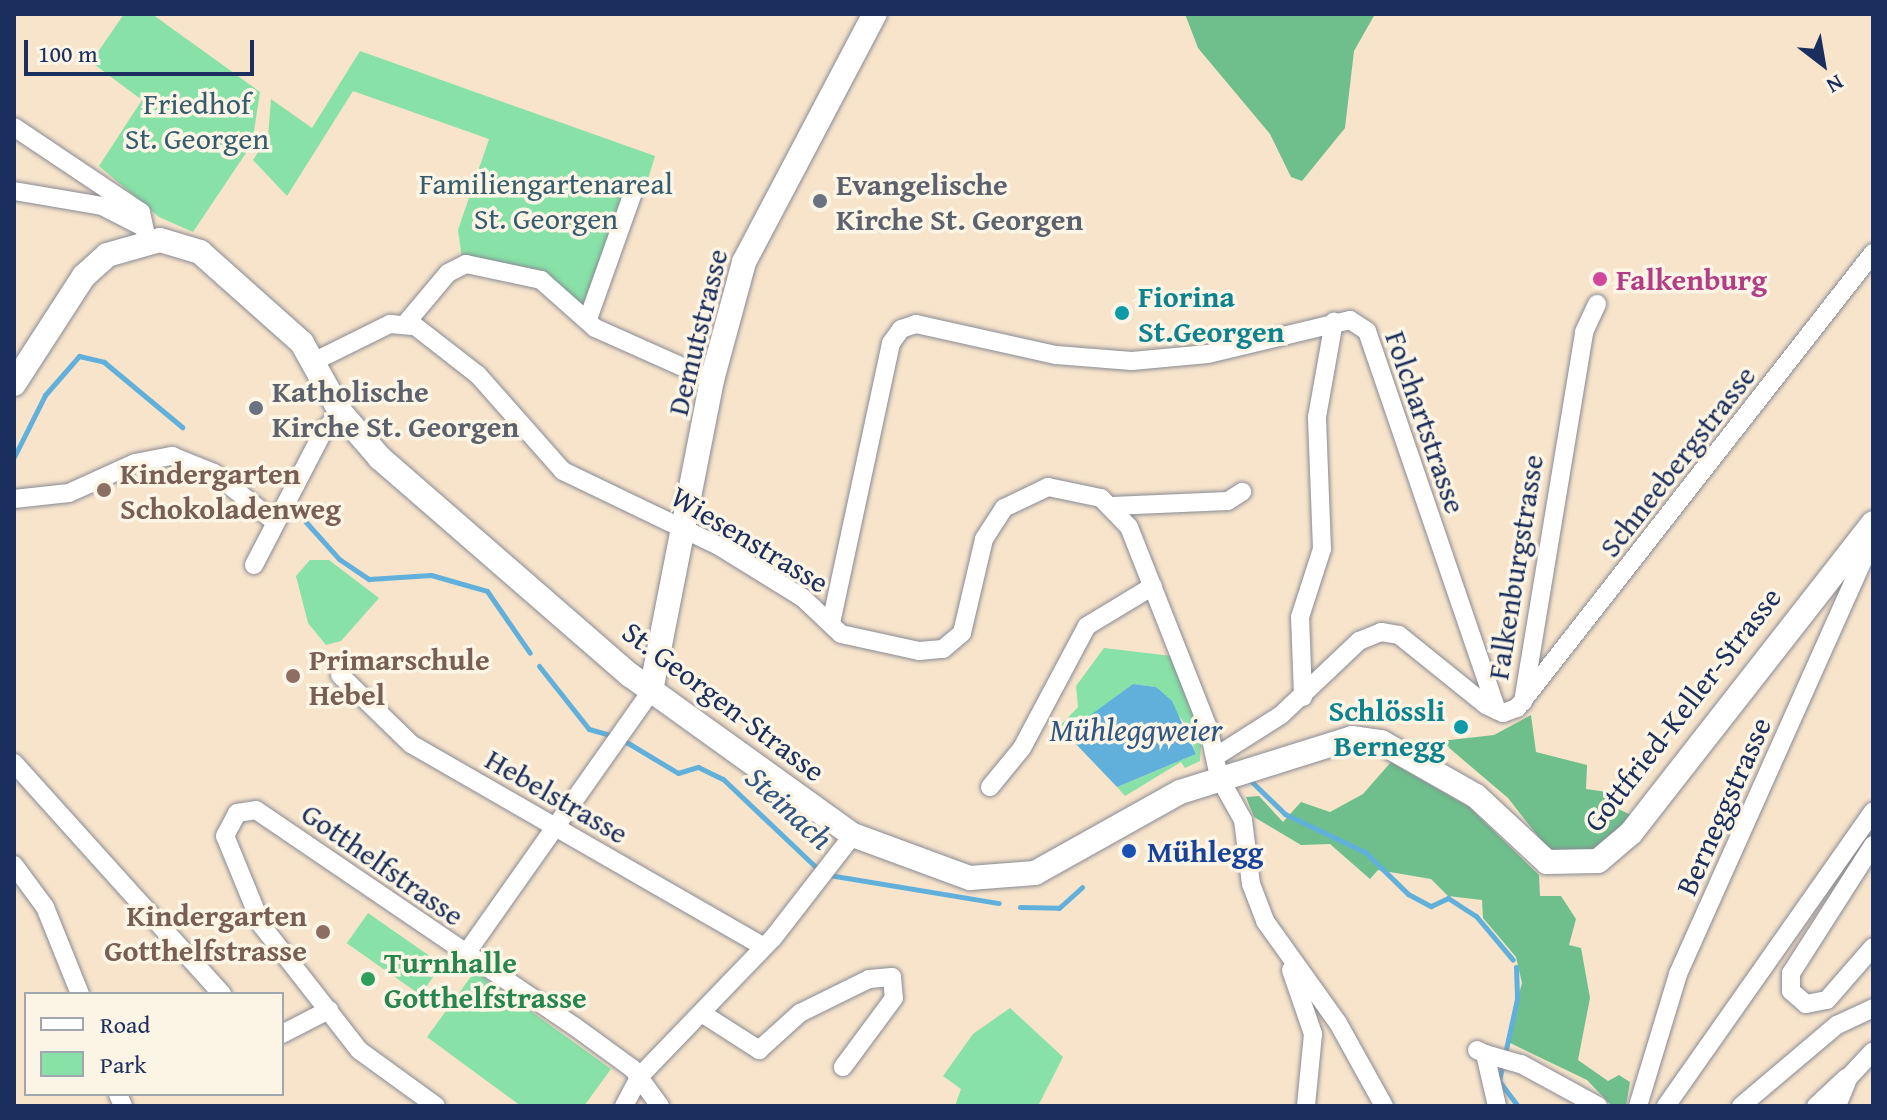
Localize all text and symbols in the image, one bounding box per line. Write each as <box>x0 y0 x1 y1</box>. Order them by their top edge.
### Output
scale bar <box>28 24 258 74</box>
north arrow <box>1783 24 1863 104</box>
text: 100 m <box>38 36 98 71</box>
text: N <box>1821 67 1850 102</box>
park label: Friedhof St. Georgen <box>125 85 269 156</box>
park label: Familiengartenareal St. Georgen <box>419 165 673 236</box>
place label: Evangelische Kirche St. Georgen <box>836 166 1083 236</box>
marker: Evangelische Kirche St. Georgen <box>811 192 829 210</box>
street label: Demutstrasse <box>659 245 735 419</box>
place label: Falkenburg <box>1616 261 1767 297</box>
marker: Falkenburg <box>1591 270 1609 288</box>
place label: Fiorina St.Georgen <box>1138 278 1285 348</box>
marker: Fiorina St.Georgen <box>1113 304 1131 322</box>
street label: Folchartstrasse <box>1378 326 1474 518</box>
street label: Schneebergstrasse <box>1591 358 1763 564</box>
place label: Katholische Kirche St. Georgen <box>272 373 519 444</box>
marker: Katholische Kirche St. Georgen <box>247 399 265 417</box>
street label: Falkenburgstrasse <box>1479 452 1551 682</box>
place label: Kindergarten Schokoladenweg <box>120 455 341 526</box>
street label: Wiesenstrasse <box>665 478 835 600</box>
marker: Kindergarten Schokoladenweg <box>95 481 113 499</box>
street label: Gottfried-Keller-Strasse <box>1576 580 1788 838</box>
street label: St. Georgen-Strasse <box>616 613 832 789</box>
place label: Primarschule Hebel <box>309 641 490 712</box>
marker: Primarschule Hebel <box>284 667 302 685</box>
place label: Schlössli Bernegg <box>1328 692 1445 762</box>
water label: Mühleggweier <box>1050 711 1222 749</box>
street label: Berneggstrasse <box>1668 711 1778 901</box>
marker: Schlössli Bernegg <box>1452 718 1470 736</box>
street label: Hebelstrasse <box>479 741 635 851</box>
water label: Steinach <box>737 758 841 858</box>
street label: Gotthelfstrasse <box>295 795 471 933</box>
place label: Mühlegg <box>1147 833 1263 869</box>
marker: Mühlegg <box>1118 840 1140 862</box>
place label: Kindergarten Gotthelfstrasse <box>104 897 307 968</box>
marker: Kindergarten Gotthelfstrasse <box>314 923 332 941</box>
place label: Turnhalle Gotthelfstrasse <box>384 944 587 1014</box>
marker: Turnhalle Gotthelfstrasse <box>359 970 377 988</box>
legend <box>24 992 284 1096</box>
text: Road <box>100 1007 150 1042</box>
text: Park <box>100 1047 146 1082</box>

